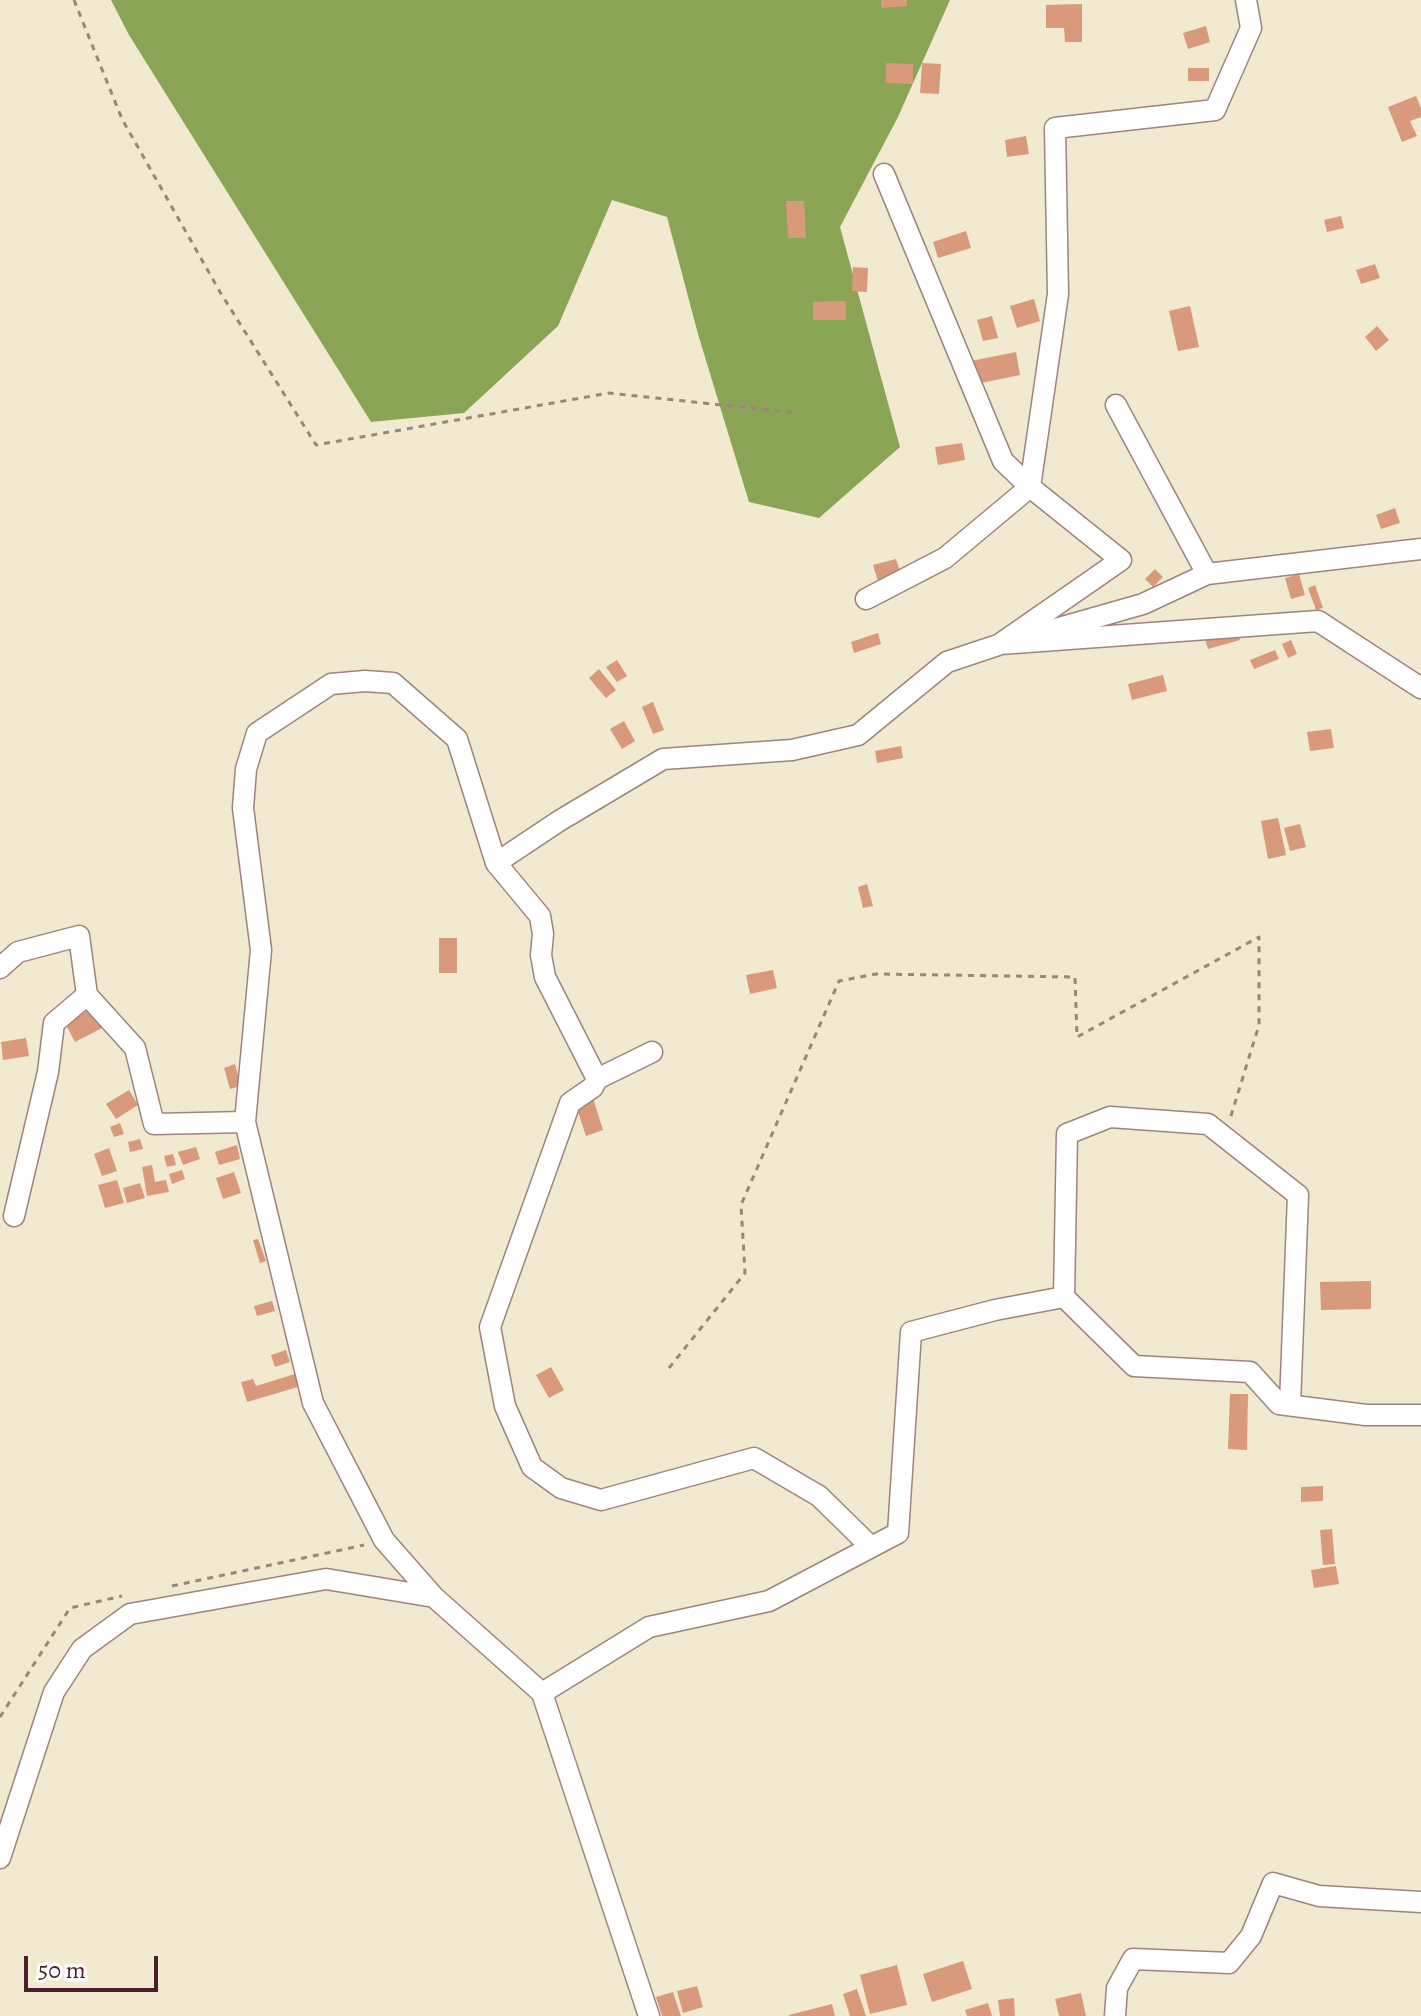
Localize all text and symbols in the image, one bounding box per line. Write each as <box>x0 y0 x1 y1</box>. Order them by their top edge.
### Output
scale bar <box>28 1940 162 1990</box>
text: 50 m <box>38 1954 86 1986</box>

